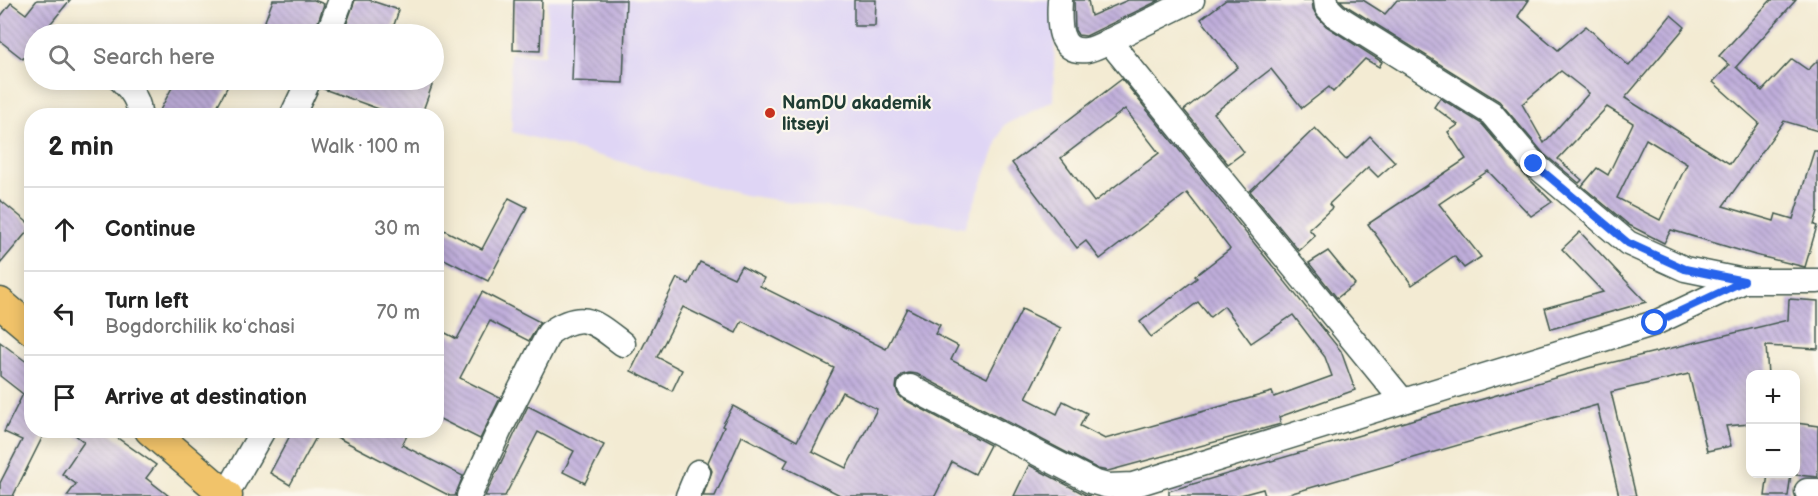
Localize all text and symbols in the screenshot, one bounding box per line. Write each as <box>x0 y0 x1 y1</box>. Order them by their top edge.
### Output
search box <box>24 24 444 90</box>
icon: search <box>45 41 78 74</box>
text: Search here <box>93 44 215 71</box>
place label: NamDU akademik litseyi <box>782 93 932 135</box>
marker: NamDU akademik litseyi <box>763 106 777 120</box>
text: 2 min <box>48 132 114 163</box>
text: Walk · 100 m <box>311 135 420 159</box>
route end <box>1520 150 1546 176</box>
icon: ahead <box>48 213 81 246</box>
text: Continue <box>105 216 195 243</box>
text: 30 m <box>374 217 420 241</box>
text: Turn left <box>105 288 189 315</box>
icon: left <box>48 297 81 330</box>
text: 70 m <box>376 301 420 325</box>
route start <box>1641 309 1667 335</box>
text: Bogdorchilik koʻchasi <box>105 315 295 339</box>
map controls <box>1746 370 1800 478</box>
button: + <box>1746 370 1800 424</box>
icon: arrive <box>48 381 81 414</box>
text: Arrive at destination <box>105 384 307 411</box>
button: − <box>1746 424 1800 478</box>

